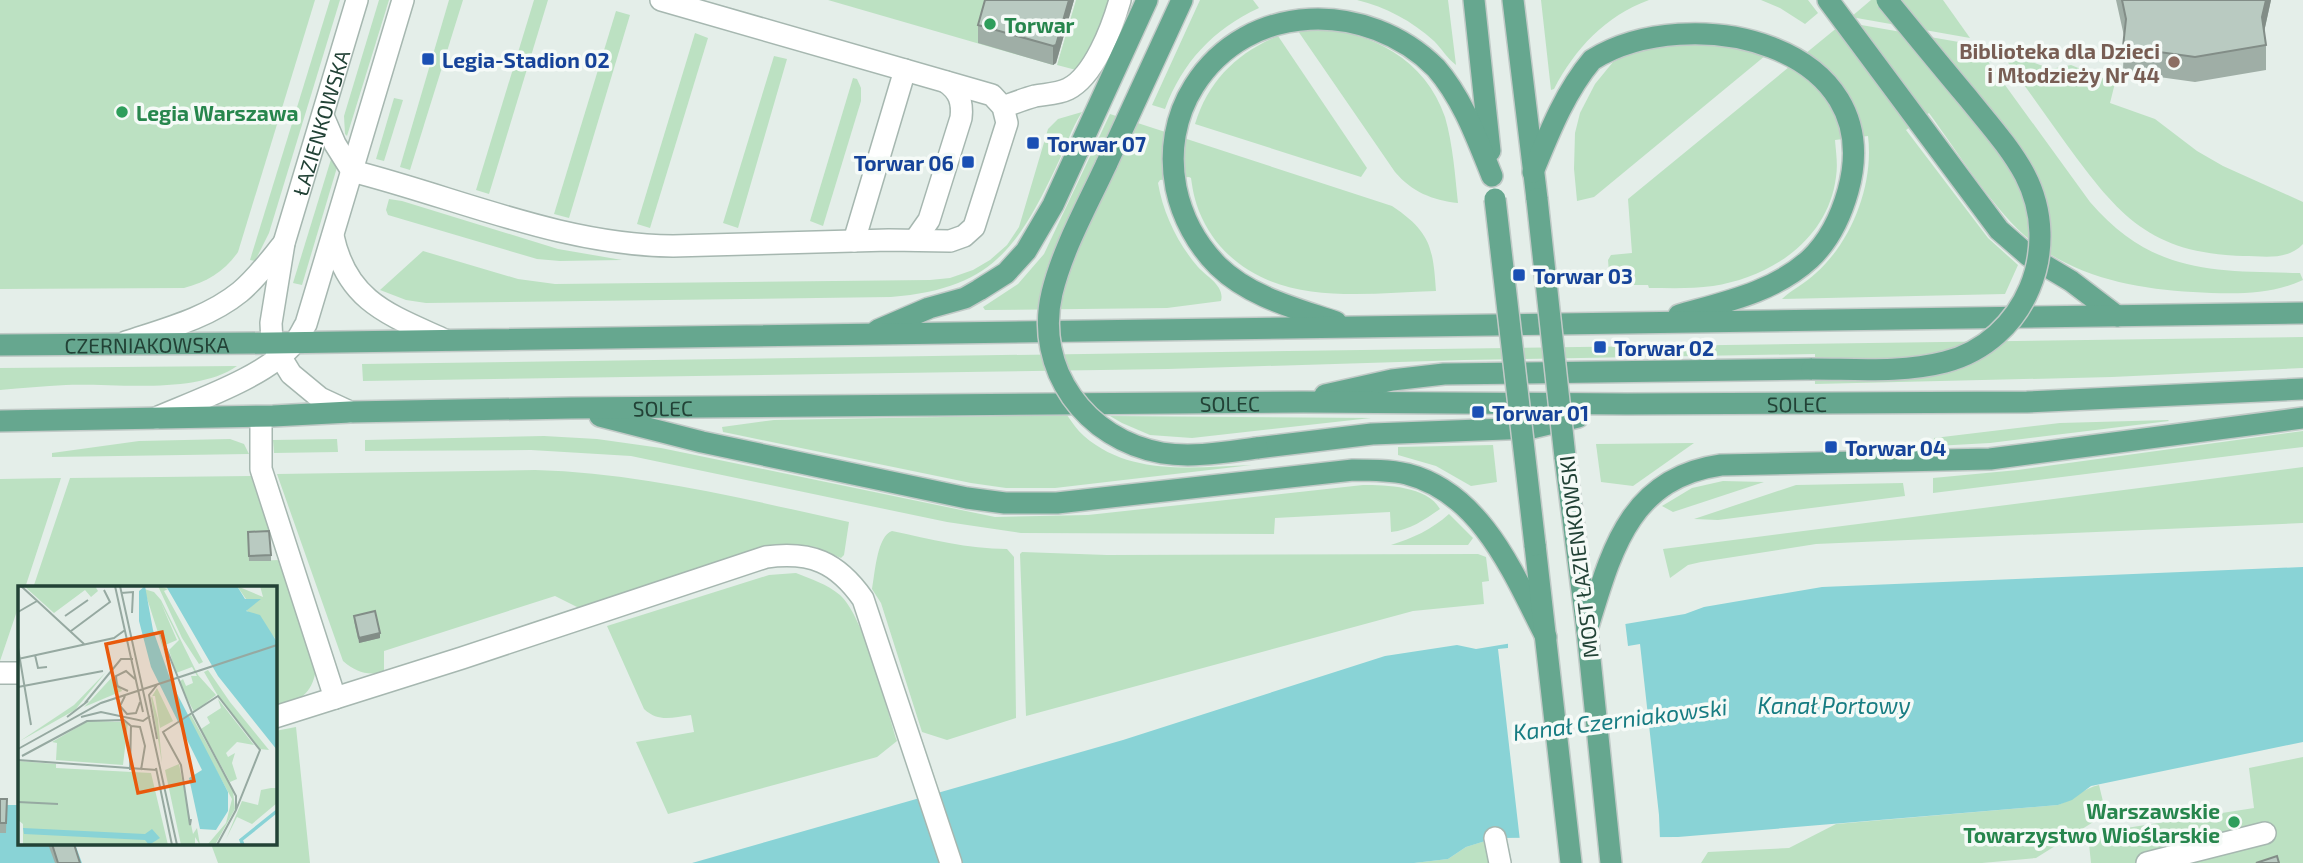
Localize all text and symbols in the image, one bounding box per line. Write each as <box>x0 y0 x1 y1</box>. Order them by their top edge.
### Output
place label: Torwar <box>1004 12 1075 37</box>
marker: Torwar <box>982 16 998 32</box>
place label: Biblioteka dla Dzieci i Młodzieży Nr 44 <box>1959 38 2160 88</box>
street label: ŁAZIENKOWSKA <box>286 47 354 198</box>
place label: Legia-Stadion 02 <box>442 47 610 72</box>
marker: Legia-Stadion 02 <box>420 51 436 67</box>
marker: Biblioteka dla Dzieci i Młodzieży Nr 44 <box>2166 54 2182 70</box>
place label: Legia Warszawa <box>136 100 299 125</box>
marker: Legia Warszawa <box>114 104 130 120</box>
place label: Torwar 07 <box>1047 131 1146 156</box>
marker: Torwar 07 <box>1025 135 1041 151</box>
place label: Torwar 06 <box>854 150 954 175</box>
marker: Torwar 06 <box>960 154 976 170</box>
place label: Torwar 03 <box>1533 263 1633 288</box>
marker: Torwar 03 <box>1511 267 1527 283</box>
street label: CZERNIAKOWSKA <box>64 331 230 357</box>
place label: Torwar 02 <box>1614 335 1714 360</box>
marker: Torwar 02 <box>1592 339 1608 355</box>
street label: SOLEC <box>1200 390 1260 415</box>
street label: SOLEC <box>1767 391 1827 416</box>
street label: SOLEC <box>633 395 693 420</box>
place label: Torwar 01 <box>1492 400 1589 425</box>
marker: Torwar 01 <box>1470 404 1486 420</box>
place label: Torwar 04 <box>1845 435 1946 460</box>
marker: Torwar 04 <box>1823 439 1839 455</box>
street label: MOST ŁAZIENKOWSKI <box>1553 454 1603 660</box>
inset map <box>18 586 276 846</box>
water label: Kanał Portowy <box>1757 691 1911 719</box>
water label: Kanał Czerniakowski <box>1511 692 1729 746</box>
place label: Warszawskie Towarzystwo Wioślarskie <box>1963 798 2220 848</box>
marker: Warszawskie Towarzystwo Wioślarskie <box>2226 814 2242 830</box>

